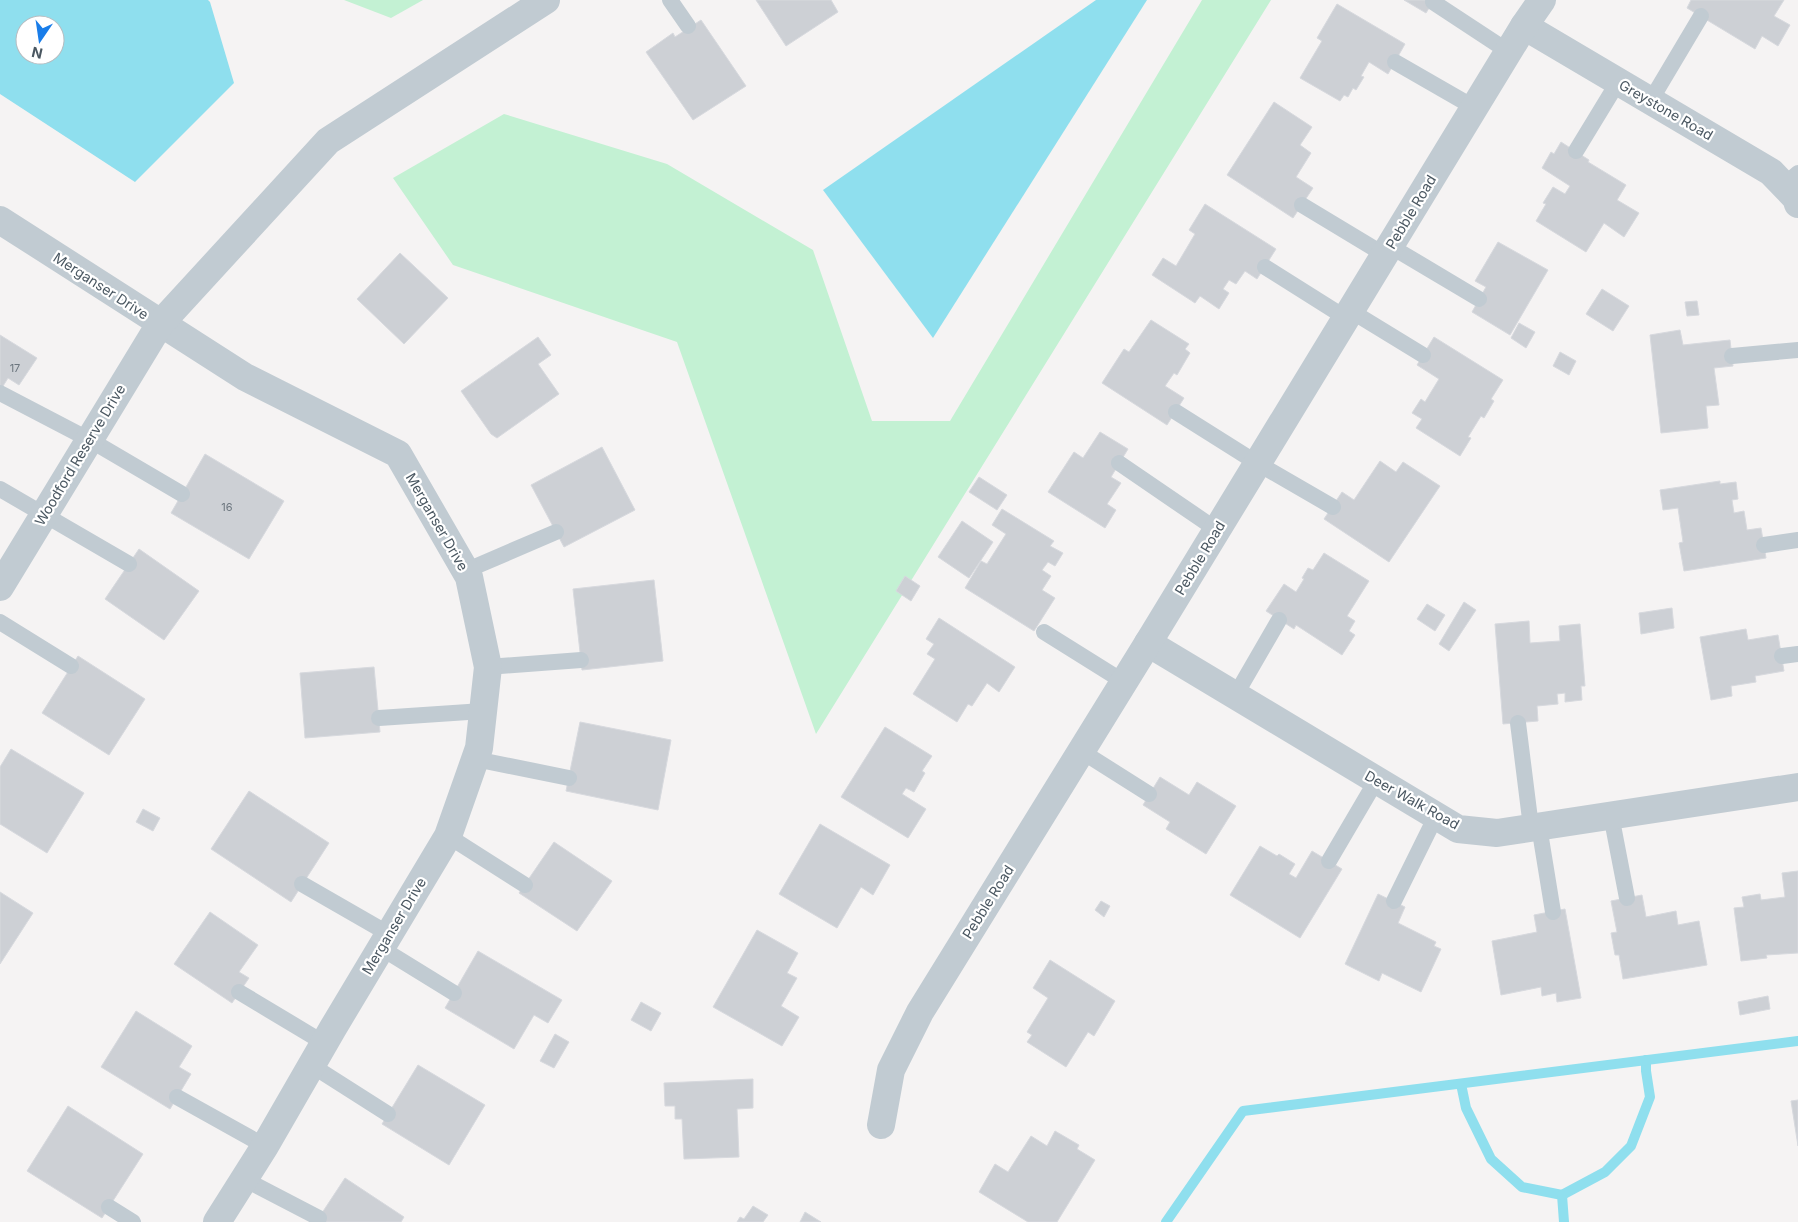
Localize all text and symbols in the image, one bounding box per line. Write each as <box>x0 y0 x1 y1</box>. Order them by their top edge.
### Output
north arrow <box>15 15 65 65</box>
text: N <box>30 44 44 63</box>
street label: Greystone Road <box>1616 76 1716 143</box>
street label: Pebble Road <box>1382 172 1439 252</box>
street label: Merganser Drive <box>50 248 152 323</box>
house number: 17 <box>10 361 20 375</box>
street label: Woodford Reserve Drive <box>31 381 128 528</box>
street label: Merganser Drive <box>403 470 472 574</box>
house number: 16 <box>221 500 233 514</box>
street label: Pebble Road <box>1171 518 1228 598</box>
street label: Deer Walk Road <box>1362 767 1462 833</box>
street label: Pebble Road <box>958 862 1017 942</box>
street label: Merganser Drive <box>358 874 429 977</box>

